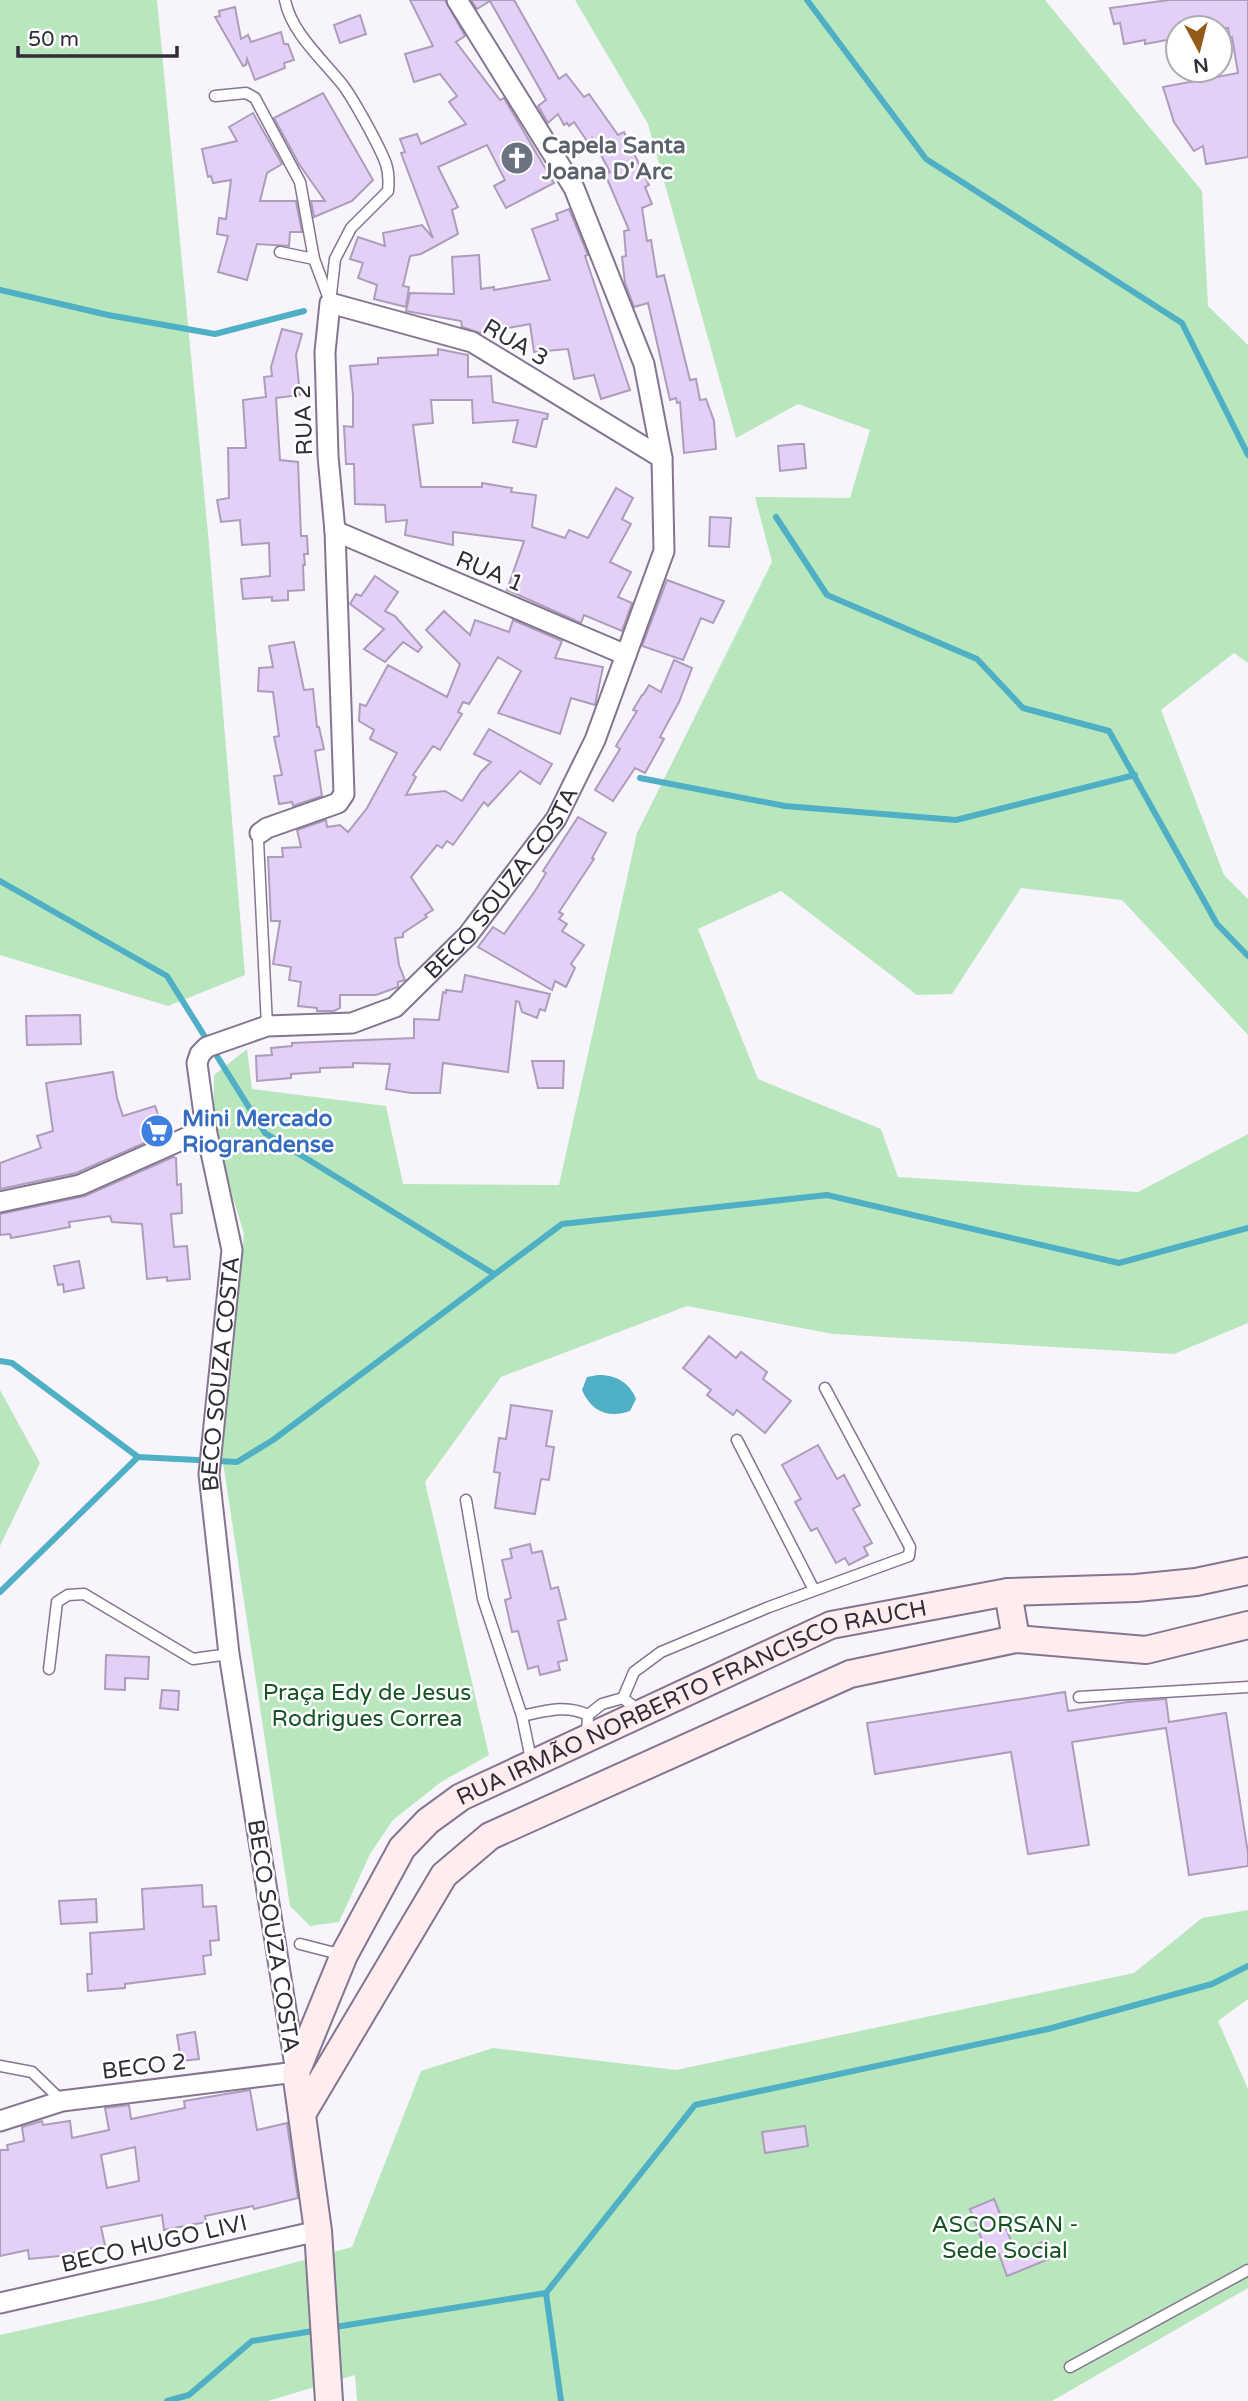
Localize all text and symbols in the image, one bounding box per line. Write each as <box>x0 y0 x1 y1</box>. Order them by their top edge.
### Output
scale bar <box>18 14 177 58</box>
north arrow <box>1164 14 1234 84</box>
text: 50 m <box>28 27 79 52</box>
text: N <box>1192 53 1210 77</box>
place label: Capela Santa Joana D'Arc <box>541 132 686 186</box>
church icon: Capela Santa Joana D'Arc <box>498 139 536 177</box>
street label: RUA 3 <box>478 313 553 373</box>
street label: RUA 2 <box>289 384 319 456</box>
street label: RUA 1 <box>451 545 528 599</box>
street label: BECO SOUZA COSTA <box>419 783 585 985</box>
place label: Mini Mercado Riograndense <box>182 1105 334 1159</box>
supermarket icon: Mini Mercado Riograndense <box>138 1112 176 1150</box>
street label: BECO SOUZA COSTA <box>196 1255 246 1493</box>
street label: RUA IRMÃO NORBERTO FRANCISCO RAUCH <box>452 1594 929 1812</box>
park label: Praça Edy de Jesus Rodrigues Correa <box>263 1679 471 1733</box>
street label: BECO SOUZA COSTA <box>241 1817 305 2055</box>
street label: BECO 2 <box>100 2048 188 2086</box>
street label: BECO HUGO LIVI <box>59 2209 250 2279</box>
park label: ASCORSAN - Sede Social <box>931 2211 1079 2265</box>

